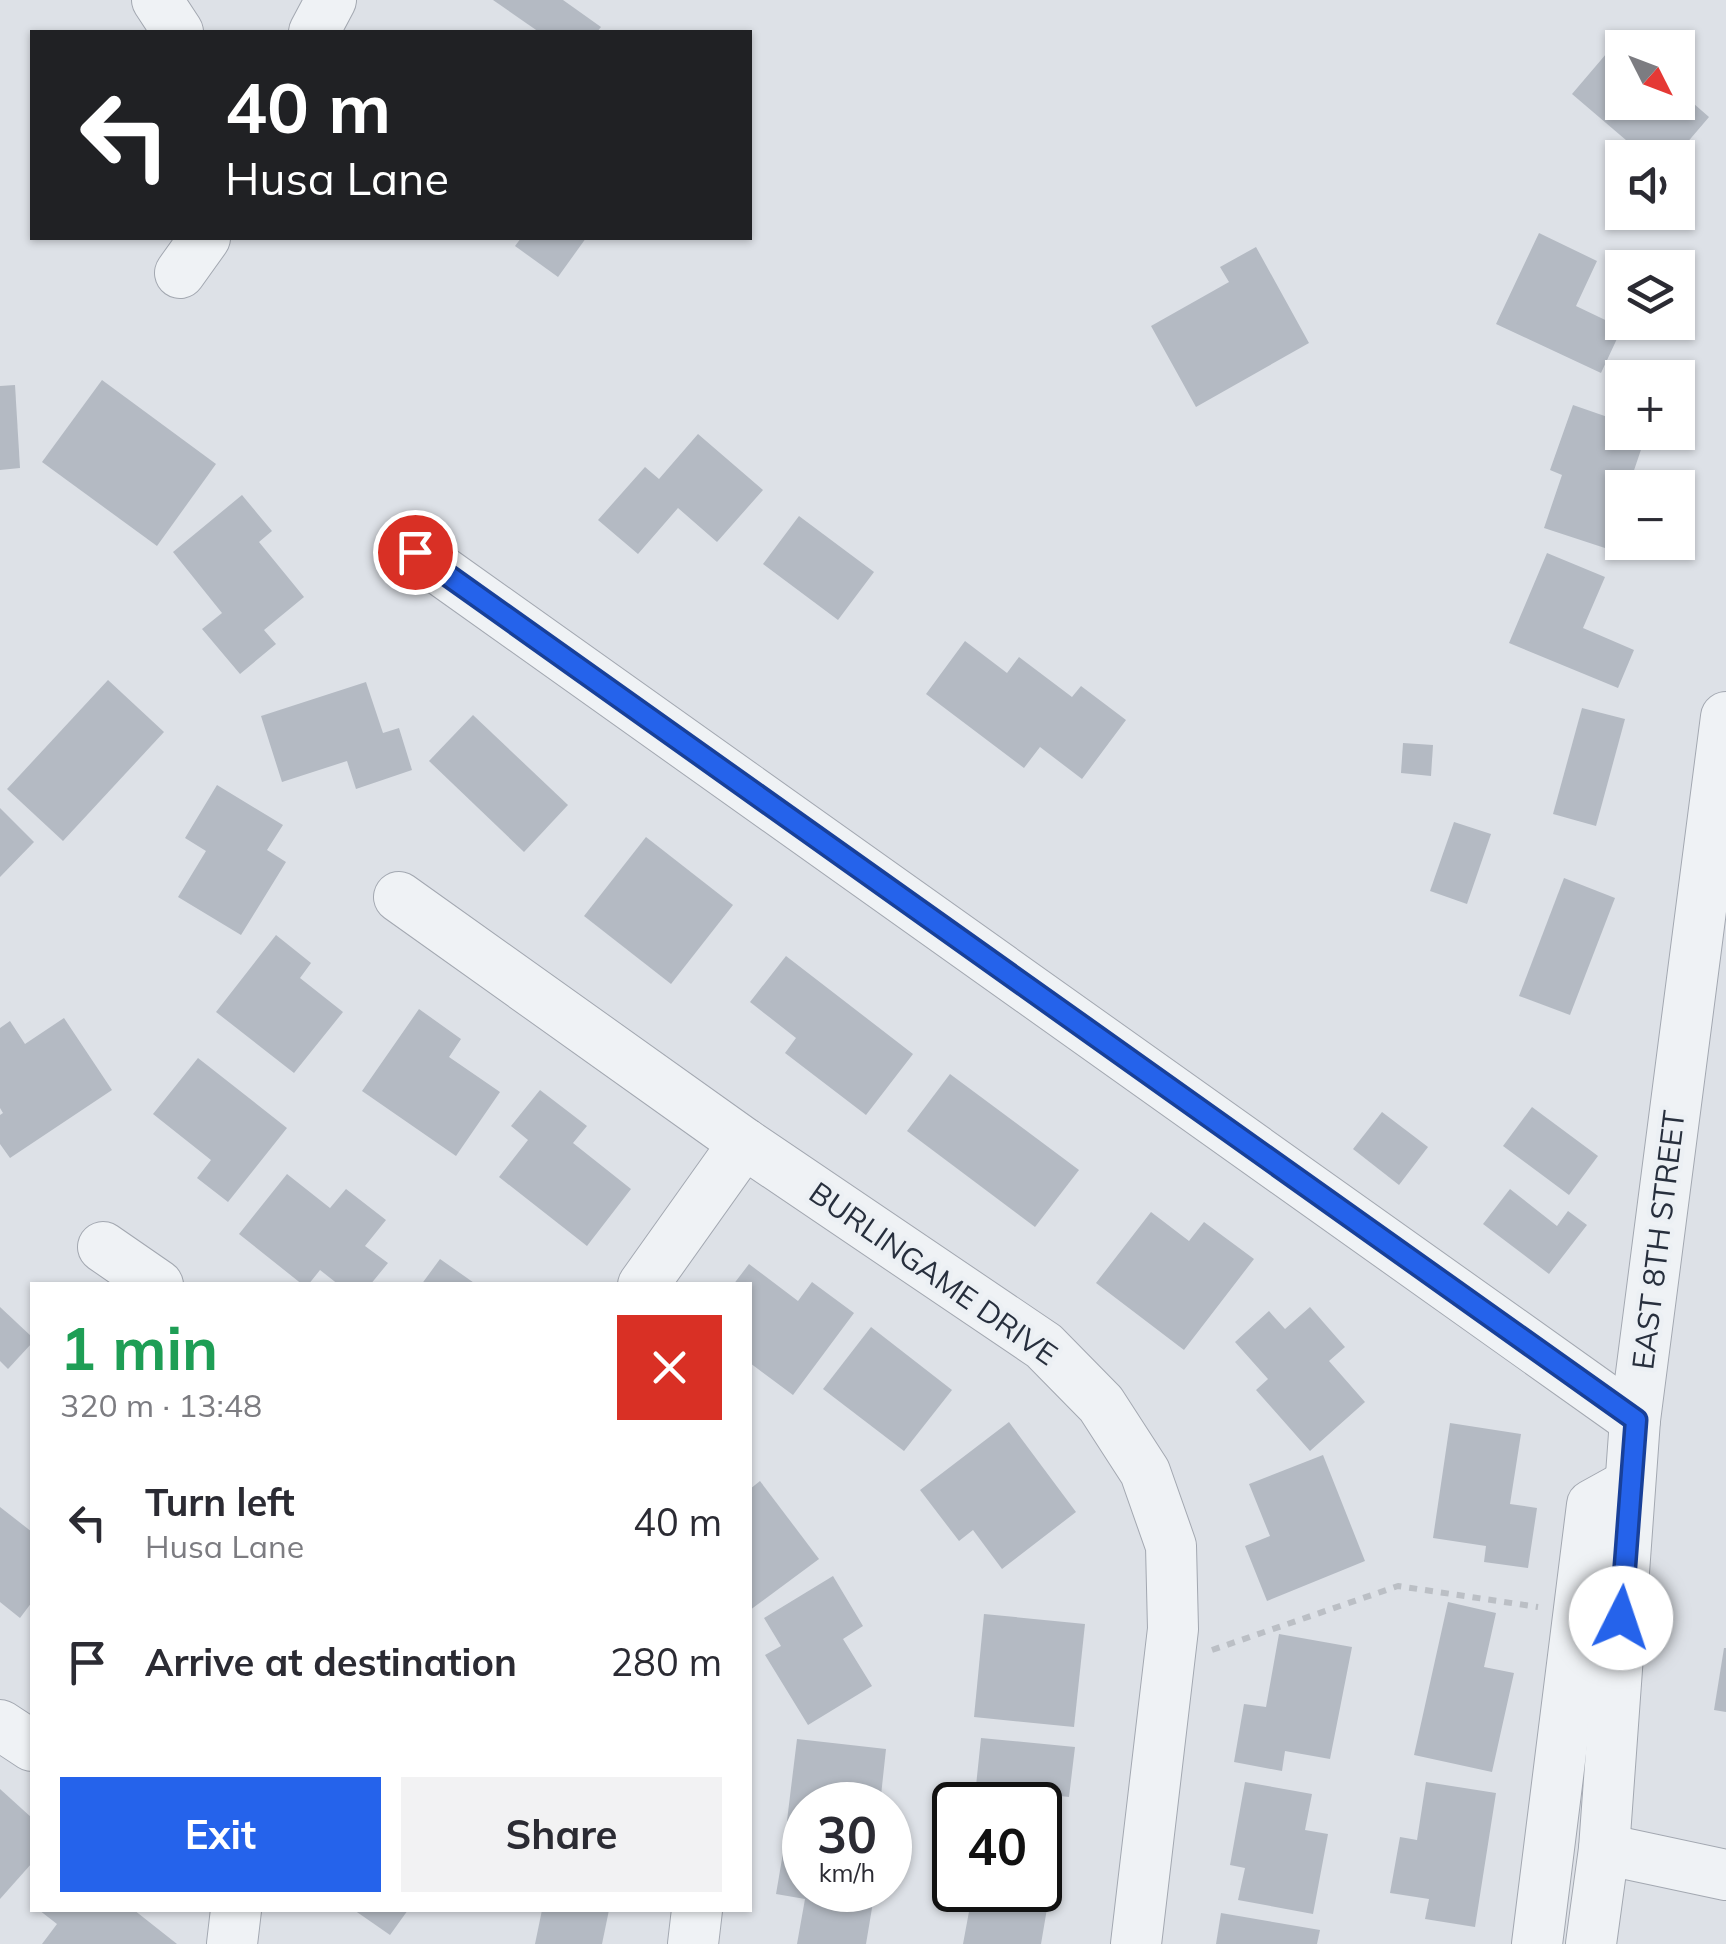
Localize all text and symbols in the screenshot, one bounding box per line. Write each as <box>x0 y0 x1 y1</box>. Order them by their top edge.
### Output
north arrow <box>1605 30 1695 120</box>
map controls <box>1605 30 1695 560</box>
text: 40 m <box>225 63 391 151</box>
icon: left <box>60 70 190 200</box>
button: sound <box>1605 140 1695 230</box>
text: Husa Lane <box>225 150 449 206</box>
button: layers <box>1605 250 1695 340</box>
button: + <box>1605 360 1695 450</box>
button: − <box>1605 470 1695 560</box>
pin <box>373 510 458 595</box>
icon: arrive <box>388 525 443 580</box>
street label: EAST 8TH STREET <box>1623 1108 1693 1371</box>
street label: BURLINGAME DRIVE <box>802 1173 1065 1373</box>
text: 1 min <box>60 1310 218 1385</box>
button: close <box>617 1315 722 1420</box>
text: 320 m · 13:48 <box>60 1385 262 1425</box>
text: Turn left <box>145 1478 295 1526</box>
icon: left <box>60 1495 115 1550</box>
text: 40 m <box>633 1498 722 1546</box>
text: Husa Lane <box>145 1526 304 1566</box>
position arrow <box>1569 1566 1673 1670</box>
icon: arrive <box>60 1635 115 1690</box>
text: Arrive at destination <box>145 1638 517 1686</box>
text: 280 m <box>610 1638 722 1686</box>
button: Exit <box>60 1777 381 1892</box>
button: Share <box>401 1777 722 1892</box>
speed limit sign: 40 <box>932 1782 1062 1912</box>
text: 30 <box>817 1803 877 1866</box>
text: km/h <box>819 1857 875 1888</box>

